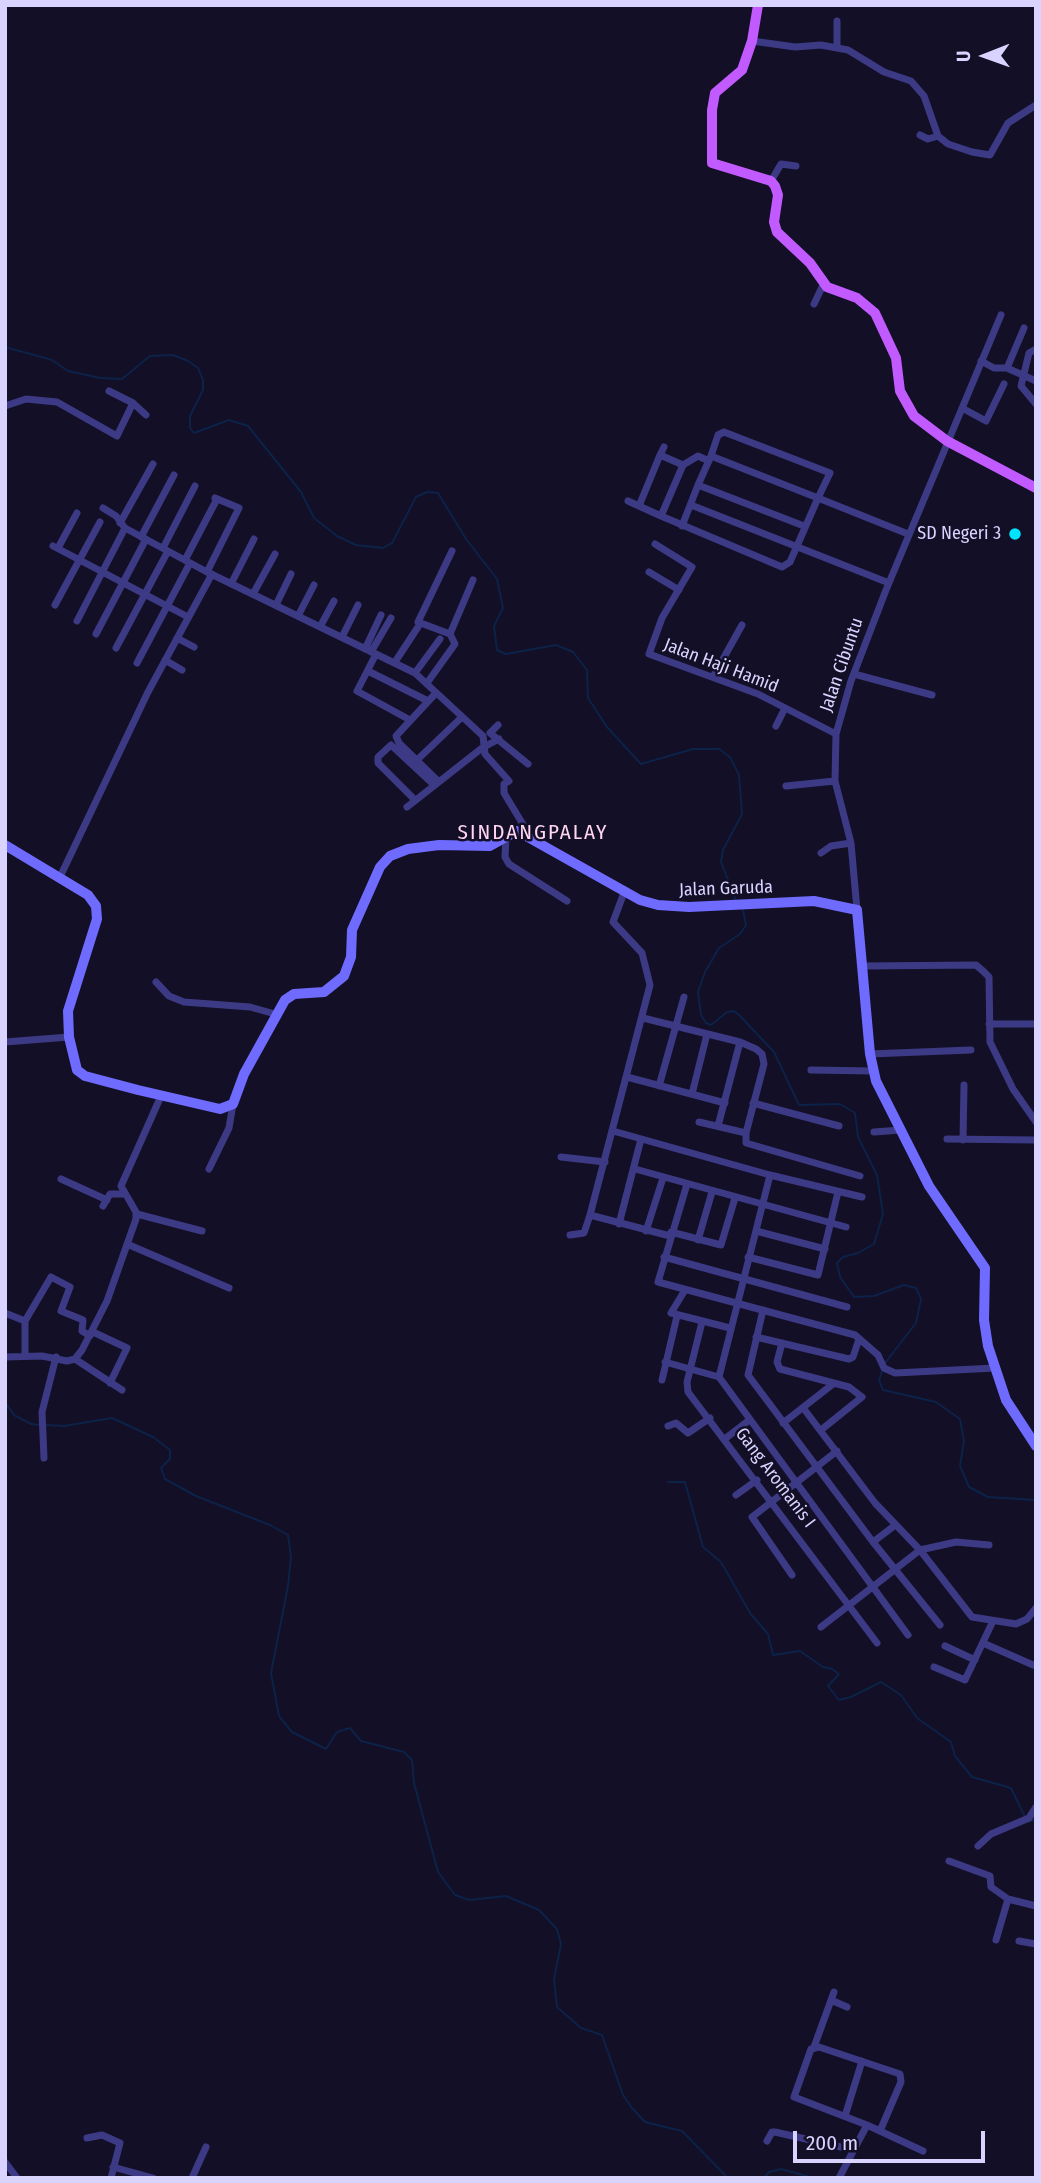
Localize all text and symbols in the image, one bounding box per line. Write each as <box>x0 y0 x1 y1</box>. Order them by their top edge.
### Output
north arrow <box>950 21 1020 91</box>
text: U <box>952 51 975 62</box>
place label: SD Negeri 3 <box>917 523 1001 545</box>
marker: SD Negeri 3 <box>1007 526 1023 542</box>
street label: Jalan Cibuntu <box>816 615 868 715</box>
street label: Jalan Haji Hamid <box>660 634 782 698</box>
district label: SINDANGPALAY <box>459 820 607 846</box>
street label: Jalan Garuda <box>679 877 773 901</box>
street label: Gang Aromanis I <box>730 1424 820 1532</box>
scale bar <box>796 2116 988 2160</box>
text: 200 m <box>806 2130 858 2156</box>

